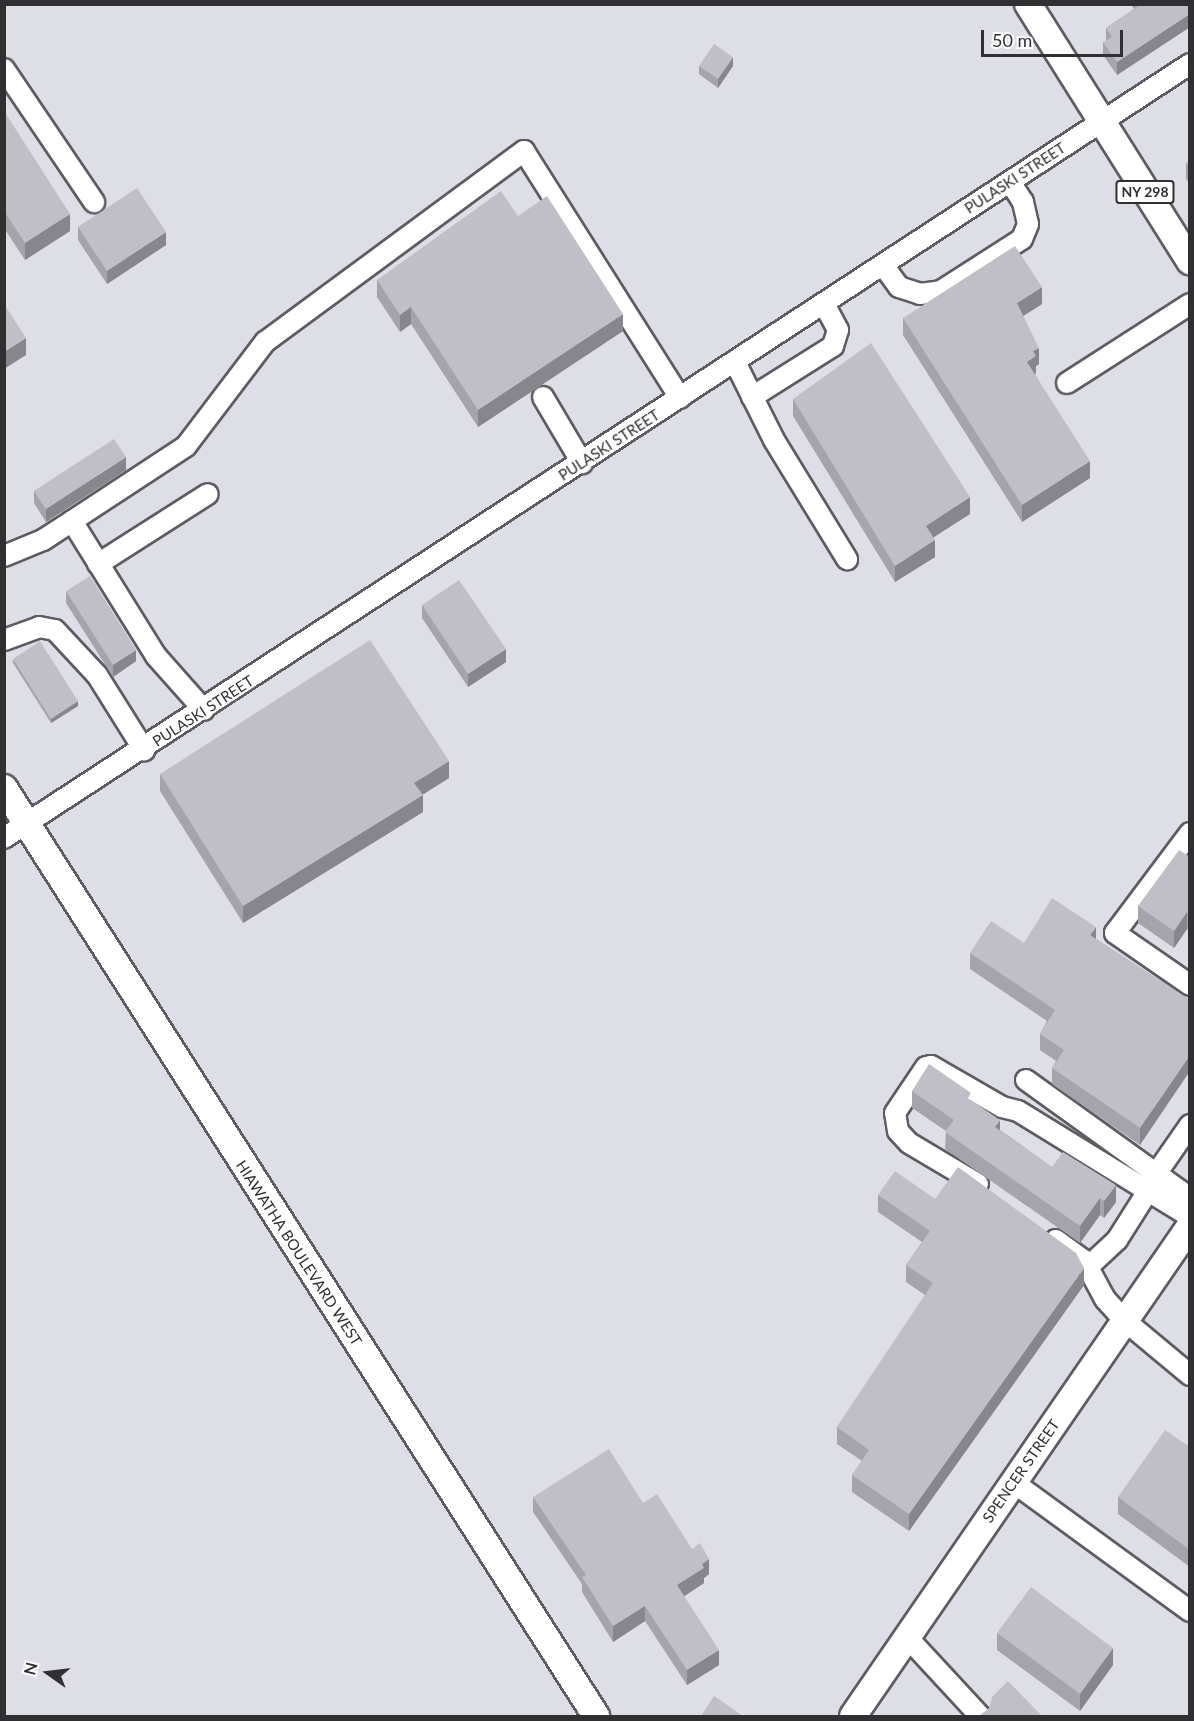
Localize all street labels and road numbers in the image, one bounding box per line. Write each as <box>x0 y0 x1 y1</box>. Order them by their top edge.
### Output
street label: PULASKI STREET <box>961 139 1069 217</box>
road number: NY 298 <box>1115 181 1175 203</box>
street label: PULASKI STREET <box>555 406 663 484</box>
street label: PULASKI STREET <box>149 672 257 750</box>
street label: HIAWATHA BOULEVARD WEST <box>232 1157 366 1349</box>
street label: SPENCER STREET <box>979 1416 1063 1526</box>

